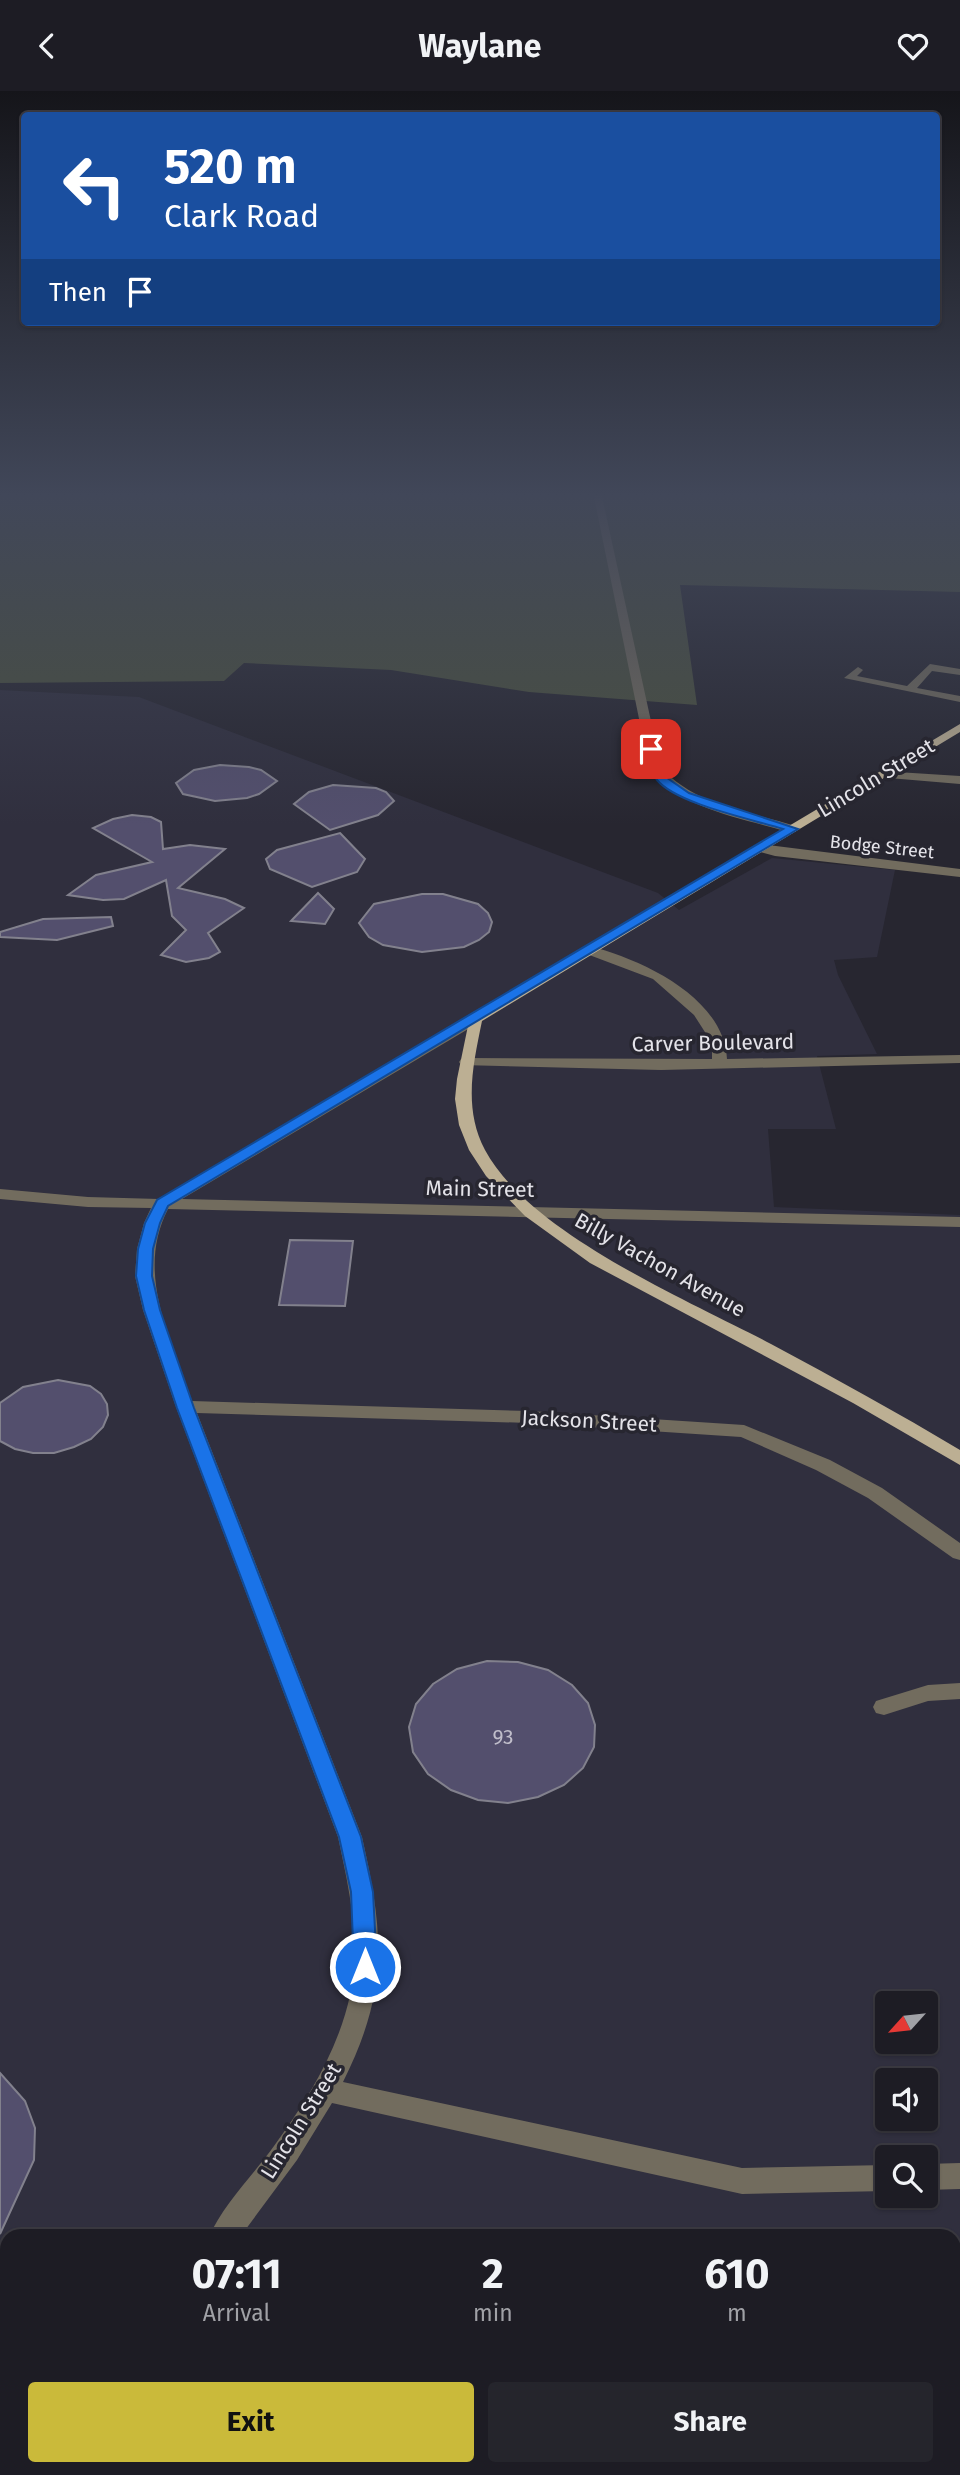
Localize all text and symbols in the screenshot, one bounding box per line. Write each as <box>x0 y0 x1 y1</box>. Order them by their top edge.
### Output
icon: back <box>28 27 66 65</box>
text: Waylane <box>419 27 541 65</box>
icon: heart <box>894 27 932 65</box>
text: 520 m <box>164 137 297 196</box>
icon: left <box>49 140 140 231</box>
text: Clark Road <box>164 197 319 235</box>
icon: arrive <box>121 273 159 311</box>
text: Then <box>49 277 107 308</box>
pin <box>621 719 681 779</box>
icon: arrive <box>632 730 670 768</box>
street label: Lincoln Street <box>813 733 939 823</box>
street label: Bodge Street <box>829 831 936 863</box>
street label: Carver Boulevard <box>632 1029 794 1057</box>
street label: Main Street <box>426 1175 535 1203</box>
street label: Billy Vachon Avenue <box>570 1207 750 1323</box>
street label: Jackson Street <box>521 1404 658 1438</box>
house number: 93 <box>492 1724 514 1750</box>
position arrow <box>328 1930 402 2004</box>
north arrow <box>875 1991 938 2055</box>
map controls <box>875 1991 938 2208</box>
street label: Lincoln Street <box>255 2058 347 2184</box>
button: sound <box>875 2068 938 2131</box>
button: search <box>875 2145 938 2208</box>
text: 07:11 <box>191 2249 282 2299</box>
text: 2 <box>482 2249 504 2299</box>
text: 610 <box>704 2249 770 2299</box>
text: Arrival <box>203 2299 270 2327</box>
text: min <box>473 2299 513 2327</box>
text: m <box>727 2299 747 2327</box>
button: Exit <box>28 2382 474 2462</box>
button: Share <box>488 2382 933 2462</box>

